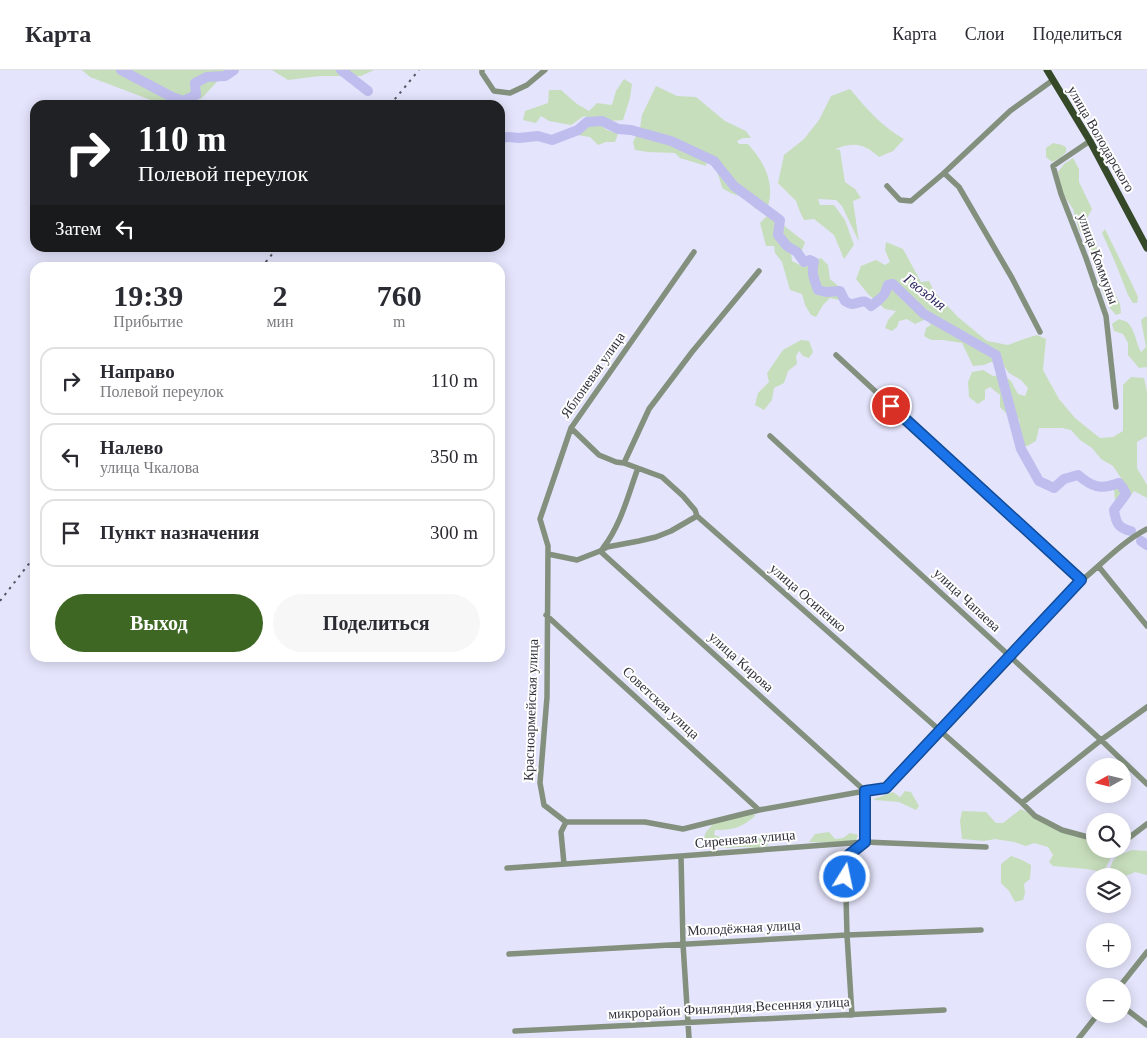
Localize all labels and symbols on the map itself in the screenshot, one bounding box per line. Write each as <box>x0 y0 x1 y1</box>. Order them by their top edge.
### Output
street label: улица Володарского <box>1065 83 1137 195</box>
street label: улица Коммуны <box>1075 212 1122 307</box>
water label: Гвоздня <box>900 270 949 313</box>
street label: Яблоневая улица <box>558 329 629 421</box>
pin <box>870 385 912 427</box>
street label: улица Осипенко <box>767 561 849 635</box>
street label: улица Чапаева <box>931 565 1004 635</box>
street label: улица Кирова <box>706 629 777 695</box>
street label: Красноармейская улица <box>521 638 541 781</box>
street label: Советская улица <box>620 664 703 743</box>
north arrow <box>1086 758 1131 802</box>
street label: Сиреневая улица <box>694 827 797 851</box>
position arrow <box>818 850 870 902</box>
street label: Молодёжная улица <box>687 917 802 938</box>
street label: микрорайон Финляндия,Весенняя улица <box>608 994 851 1022</box>

